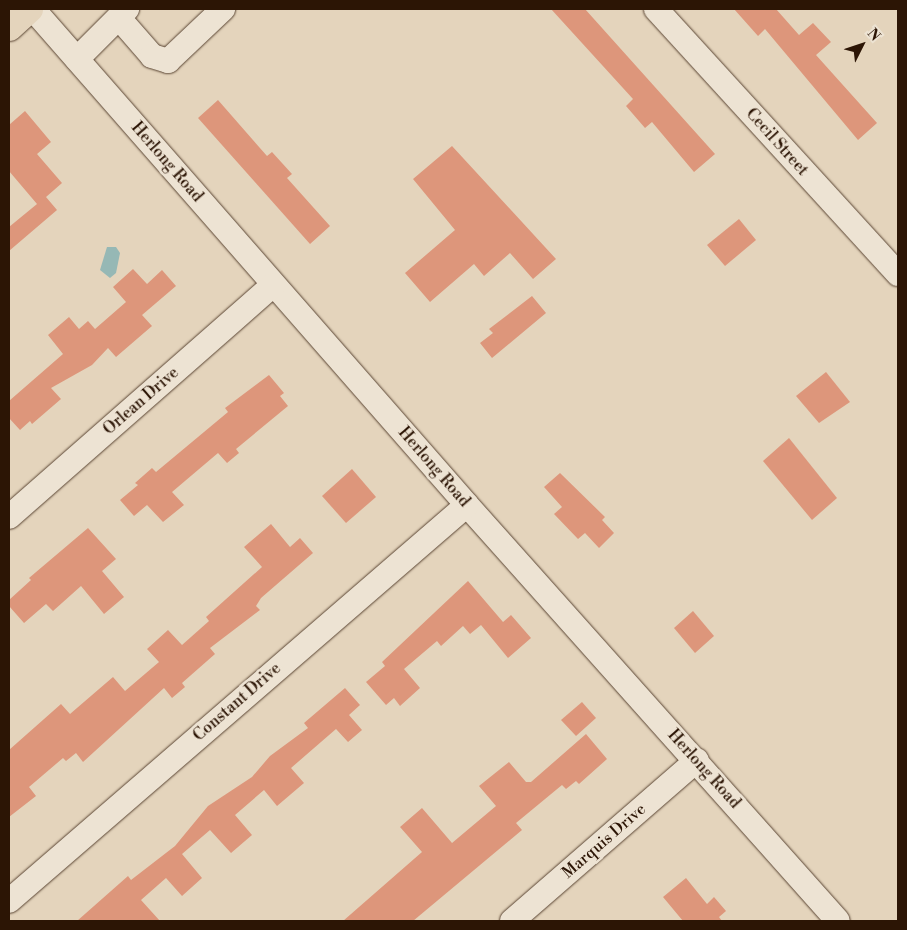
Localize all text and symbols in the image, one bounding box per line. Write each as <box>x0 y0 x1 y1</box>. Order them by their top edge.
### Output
north arrow <box>837 20 887 70</box>
text: N <box>863 25 884 45</box>
street label: Cecil Street <box>742 104 812 180</box>
street label: Herlong Road <box>127 118 207 206</box>
street label: Orlean Drive <box>99 363 183 439</box>
street label: Herlong Road <box>394 423 474 511</box>
street label: Constant Drive <box>189 659 285 745</box>
street label: Herlong Road <box>664 726 744 812</box>
street label: Marquis Drive <box>558 800 650 882</box>

